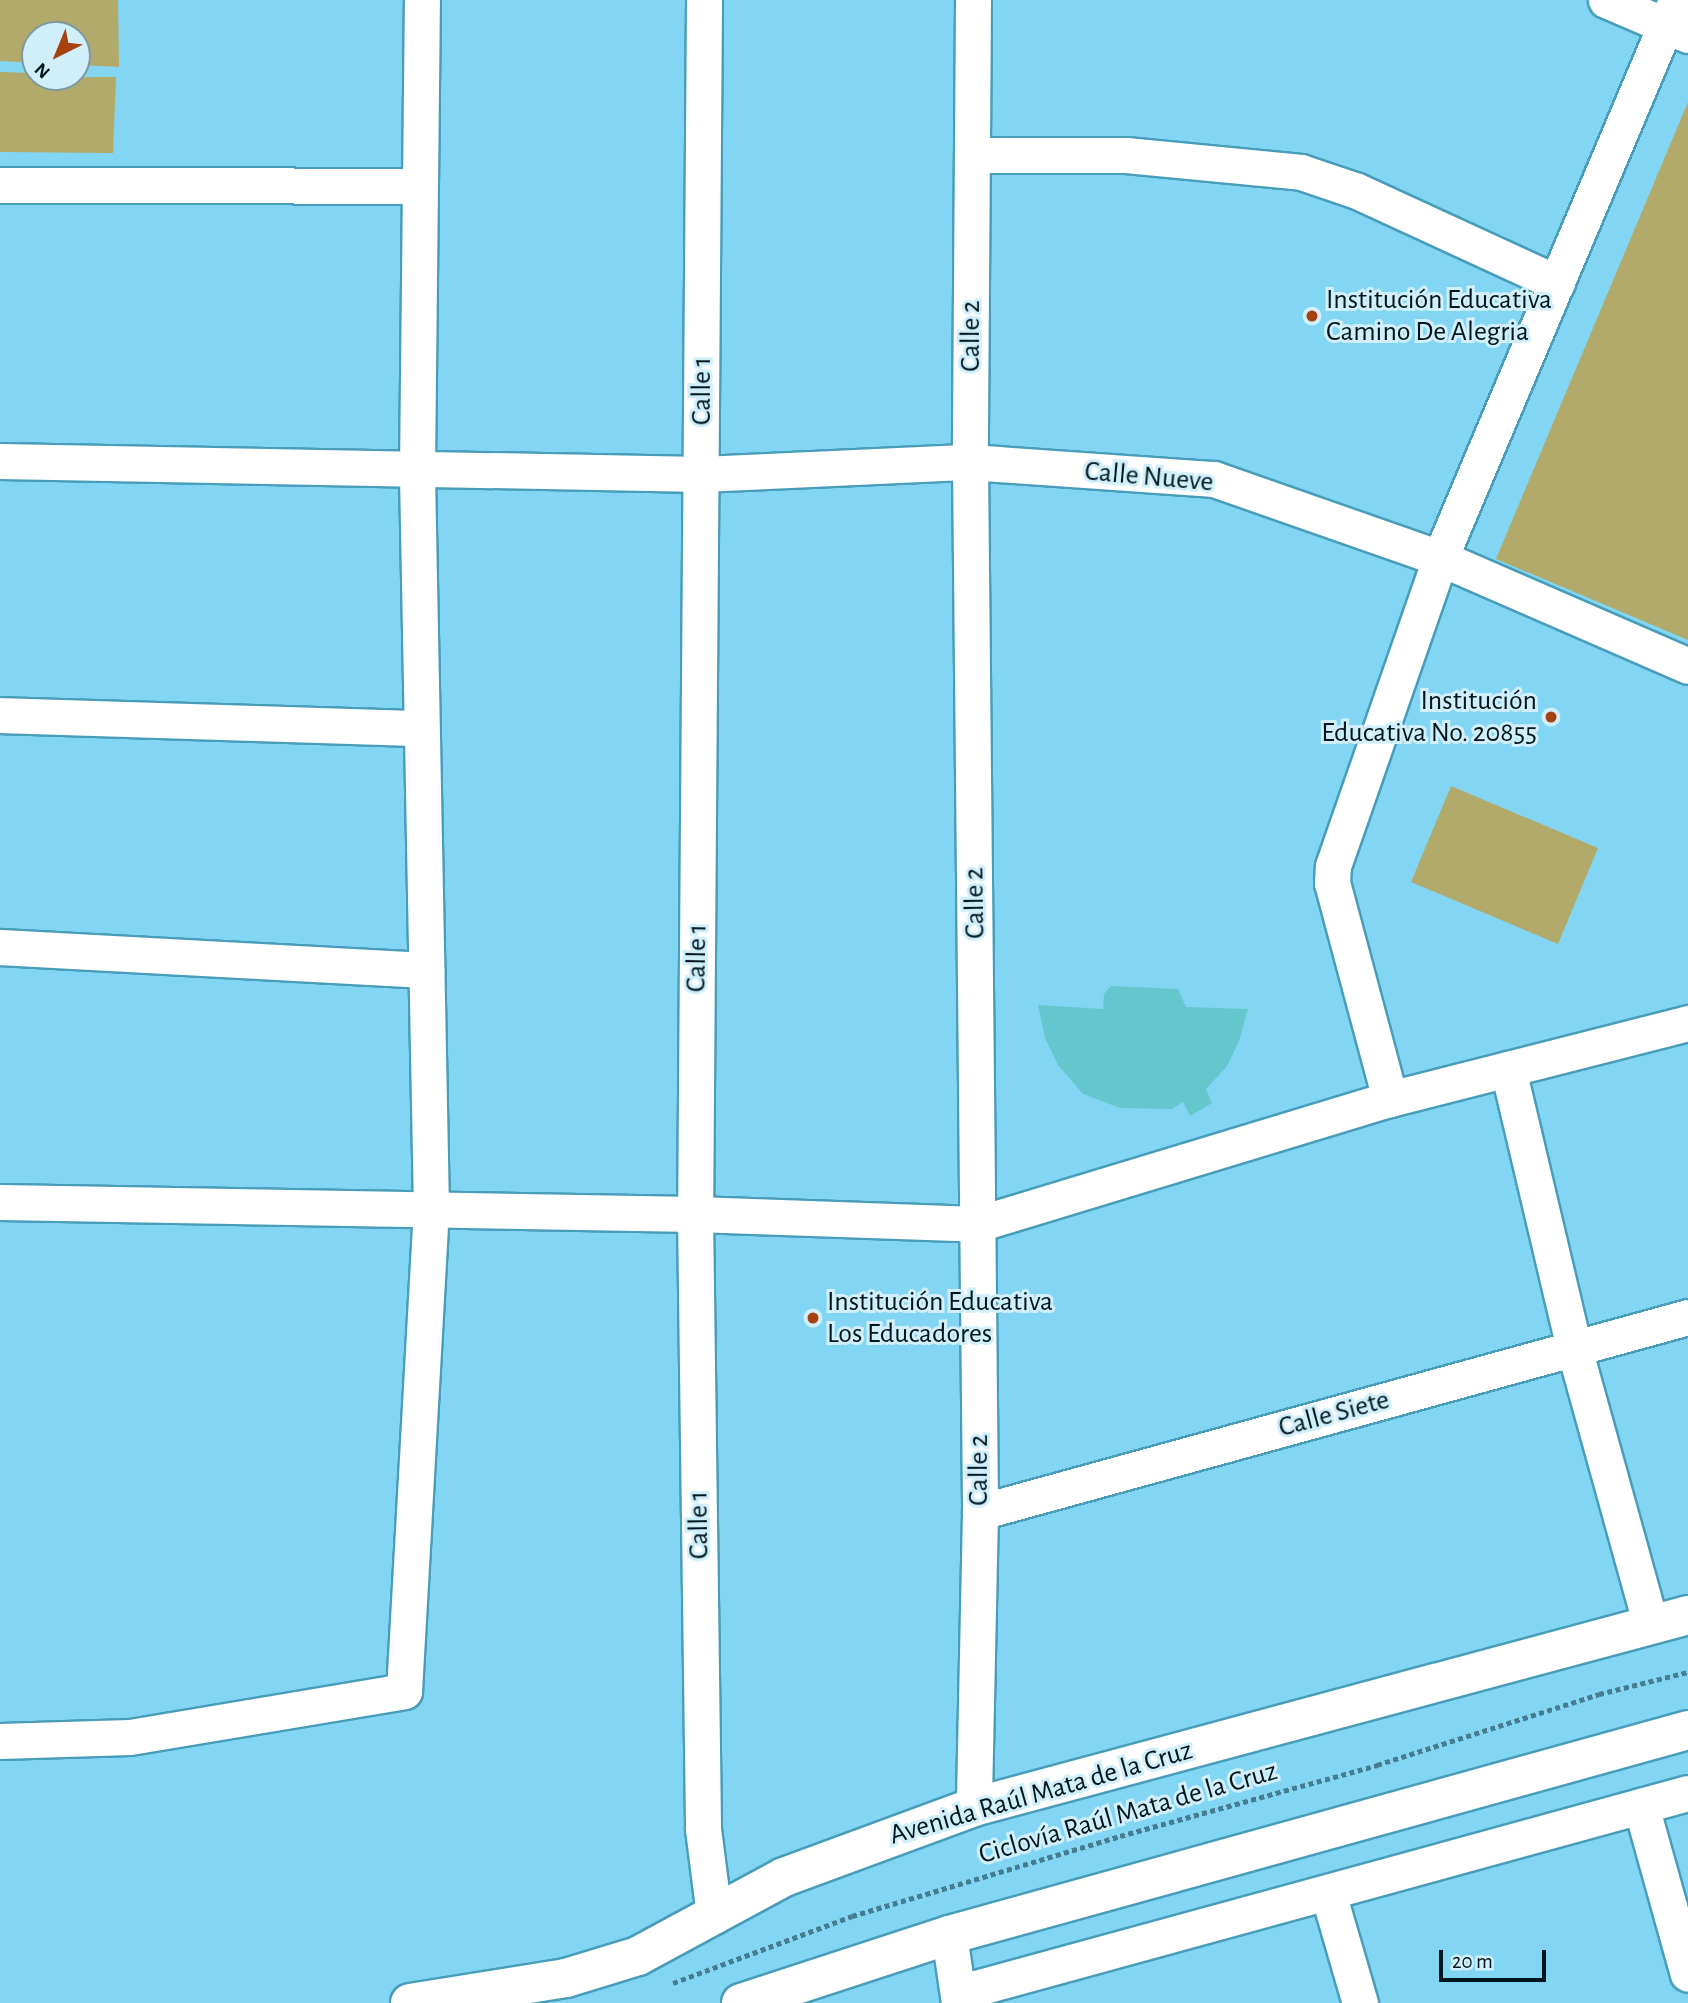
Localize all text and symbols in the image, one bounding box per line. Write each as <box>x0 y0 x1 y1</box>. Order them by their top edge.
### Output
north arrow <box>21 21 91 91</box>
text: N <box>31 59 54 82</box>
place label: Institución Educativa Camino De Alegria <box>1326 283 1552 349</box>
street label: Calle 2 <box>954 300 988 372</box>
marker: Institución Educativa Camino De Alegria <box>1304 308 1320 324</box>
street label: Calle 1 <box>685 357 719 425</box>
street label: Calle Nueve <box>1083 455 1215 499</box>
place label: Institución Educativa No. 20855 <box>1321 684 1537 750</box>
marker: Institución Educativa No. 20855 <box>1543 709 1559 725</box>
street label: Calle 2 <box>958 867 992 939</box>
street label: Calle 1 <box>680 923 714 993</box>
place label: Institución Educativa Los Educadores <box>827 1285 1053 1351</box>
marker: Institución Educativa Los Educadores <box>805 1310 821 1326</box>
street label: Calle Siete <box>1275 1383 1393 1445</box>
street label: Calle 2 <box>962 1434 996 1506</box>
street label: Calle 1 <box>682 1490 716 1560</box>
street label: Avenida Raúl Mata de la Cruz <box>886 1734 1196 1852</box>
street label: Ciclovía Raúl Mata de la Cruz <box>975 1754 1281 1872</box>
scale bar <box>1443 1937 1550 1981</box>
text: 20 m <box>1452 1951 1493 1972</box>

